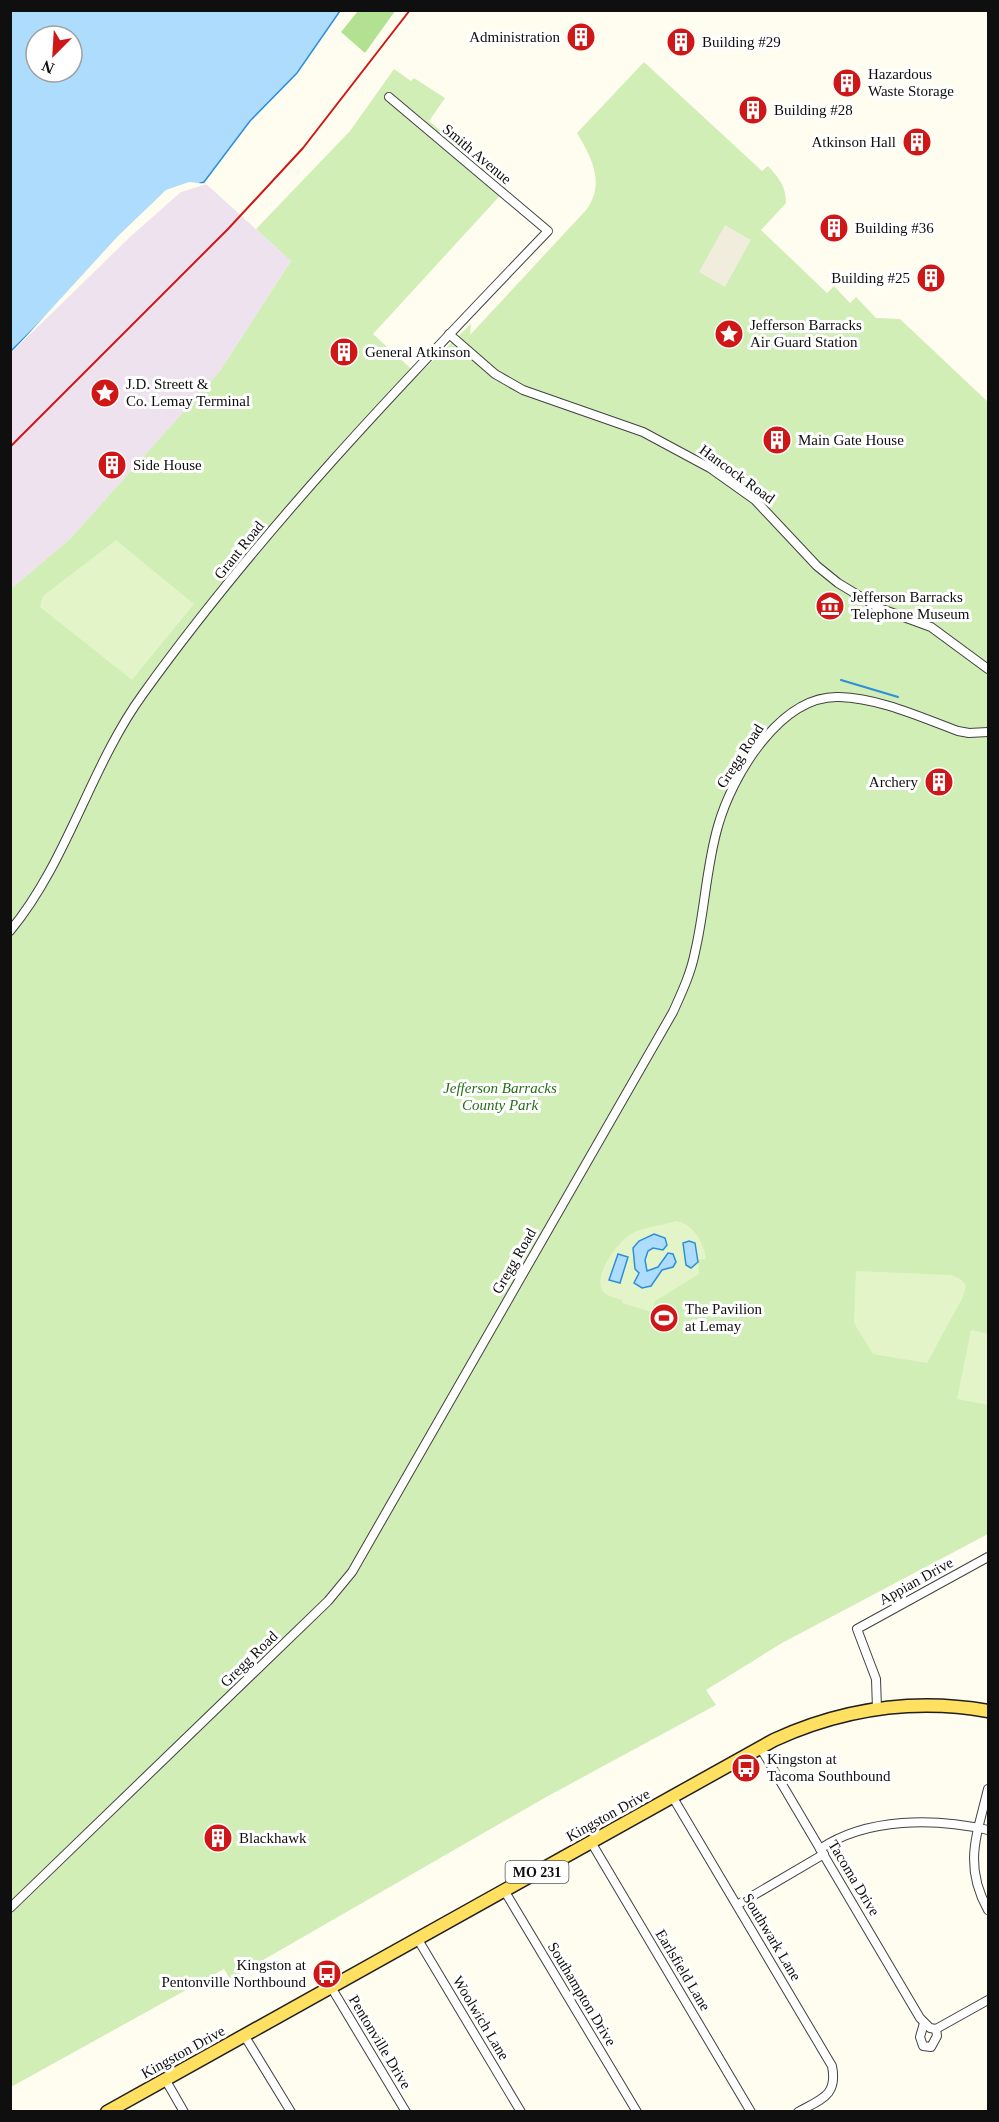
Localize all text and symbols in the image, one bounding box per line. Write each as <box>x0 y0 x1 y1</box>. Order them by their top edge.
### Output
building icon: Administration <box>565 21 597 53</box>
north arrow <box>24 24 84 84</box>
building icon: Building #29 <box>665 26 697 58</box>
place label: Administration <box>469 29 560 45</box>
place label: Building #29 <box>702 34 781 50</box>
text: N <box>39 57 57 77</box>
place label: Hazardous Waste Storage <box>868 66 954 99</box>
building icon: Hazardous Waste Storage <box>831 67 863 99</box>
building icon: Building #28 <box>737 94 769 126</box>
place label: Building #28 <box>774 102 853 118</box>
street label: Smith Avenue <box>440 121 515 187</box>
building icon: Atkinson Hall <box>901 126 933 158</box>
place label: Atkinson Hall <box>811 134 896 150</box>
building icon: Building #36 <box>818 212 850 244</box>
place label: Building #36 <box>855 220 934 236</box>
building icon: Building #25 <box>915 262 947 294</box>
place label: Building #25 <box>831 270 910 286</box>
place label: Jefferson Barracks Air Guard Station <box>750 317 862 350</box>
place icon: Jefferson Barracks Air Guard Station <box>713 318 745 350</box>
building icon: General Atkinson <box>328 336 360 368</box>
place label: General Atkinson <box>365 344 471 360</box>
place label: J.D. Streett & Co. Lemay Terminal <box>126 376 250 409</box>
place icon: J.D. Streett & Co. Lemay Terminal <box>89 377 121 409</box>
building icon: Main Gate House <box>761 424 793 456</box>
place label: Main Gate House <box>798 432 904 448</box>
street label: Hancock Road <box>696 441 778 507</box>
building icon: Side House <box>96 449 128 481</box>
place label: Side House <box>133 457 202 473</box>
street label: Grant Road <box>211 518 267 582</box>
place label: Jefferson Barracks Telephone Museum <box>851 589 970 622</box>
museum icon: Jefferson Barracks Telephone Museum <box>814 590 846 622</box>
street label: Gregg Road <box>713 721 767 791</box>
building icon: Archery <box>923 766 955 798</box>
place label: Archery <box>869 774 918 790</box>
park label: Jefferson Barracks County Park <box>443 1080 557 1113</box>
street label: Gregg Road <box>489 1225 539 1297</box>
place label: The Pavilion at Lemay <box>685 1301 763 1334</box>
sports icon: The Pavilion at Lemay <box>648 1302 680 1334</box>
street label: Appian Drive <box>876 1554 956 1608</box>
street label: Gregg Road <box>217 1628 281 1690</box>
place label: Kingston at Tacoma Southbound <box>767 1751 891 1784</box>
bus stop icon: Kingston at Tacoma Southbound <box>730 1752 762 1784</box>
street label: Kingston Drive <box>563 1785 653 1845</box>
building icon: Blackhawk <box>202 1822 234 1854</box>
place label: Blackhawk <box>239 1830 307 1846</box>
street label: Tacoma Drive <box>825 1837 883 1919</box>
road number: MO 231 <box>506 1861 568 1883</box>
street label: Southwark Lane <box>740 1891 804 1984</box>
street label: Earlsfield Lane <box>652 1926 714 2014</box>
street label: Southampton Drive <box>545 1939 619 2049</box>
place label: Kingston at Pentonville Northbound <box>161 1957 307 1990</box>
bus stop icon: Kingston at Pentonville Northbound <box>311 1958 343 1990</box>
street label: Woolwich Lane <box>450 1973 512 2063</box>
street label: Pentonville Drive <box>346 1992 414 2092</box>
street label: Kingston Drive <box>138 2022 228 2082</box>

